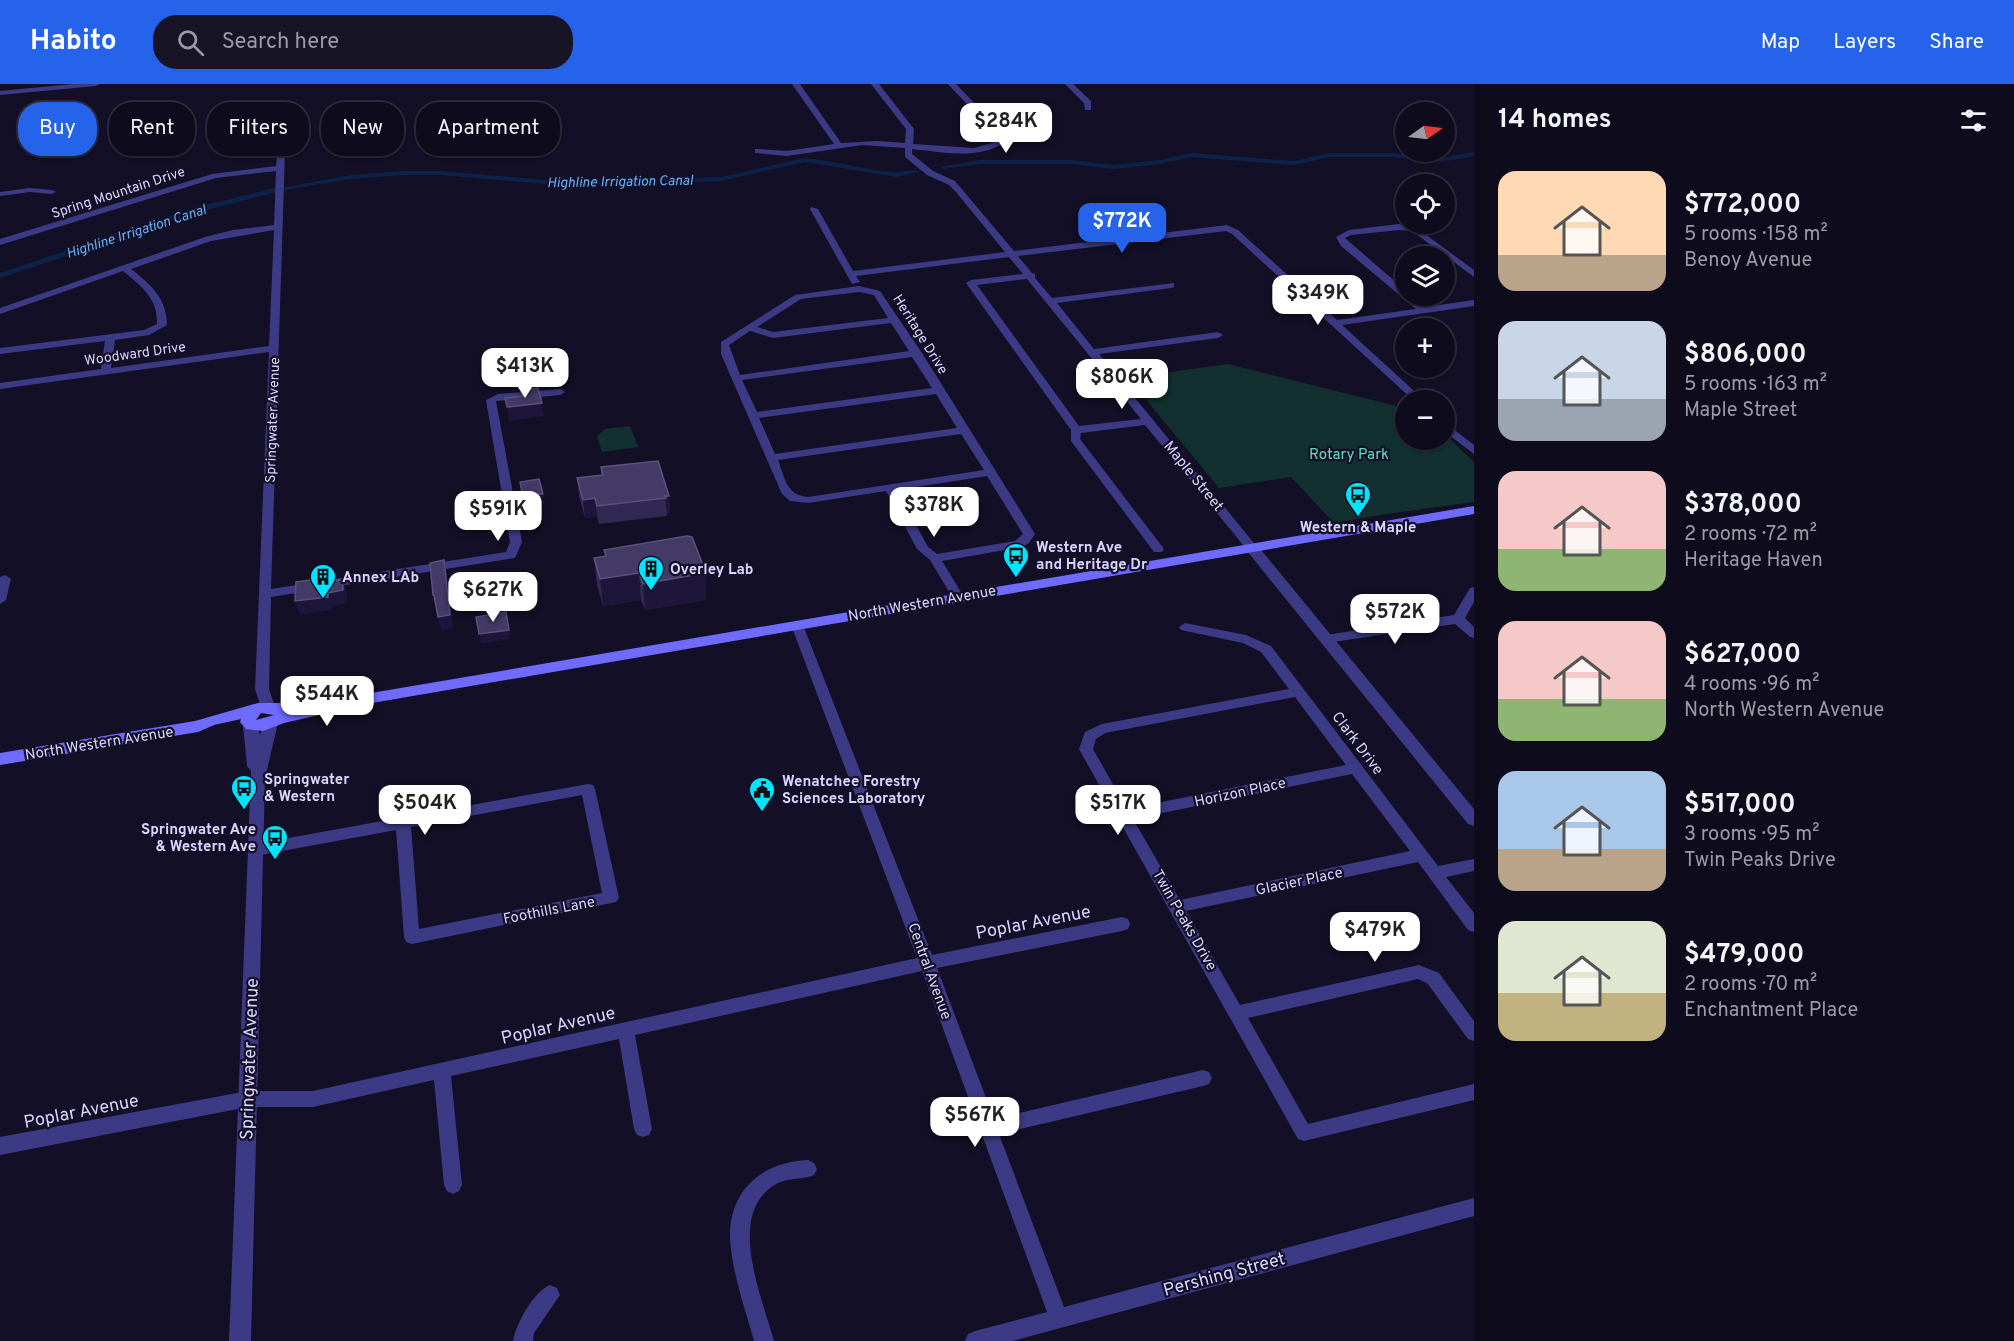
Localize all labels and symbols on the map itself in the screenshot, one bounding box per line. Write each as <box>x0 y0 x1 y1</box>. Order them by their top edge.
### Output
north arrow <box>1395 102 1455 162</box>
pin: $284K <box>964 103 1048 154</box>
street label: Spring Mountain Drive <box>49 164 187 223</box>
water label: Highline Irrigation Canal <box>547 173 695 192</box>
water label: Highline Irrigation Canal <box>64 201 210 263</box>
pin: $772K <box>1080 203 1164 254</box>
pin: $349K <box>1276 275 1360 326</box>
street label: Heritage Drive <box>888 292 951 378</box>
street label: Woodward Drive <box>83 339 187 370</box>
pin: $413K <box>483 348 567 399</box>
street label: Springwater Avenue <box>263 357 284 483</box>
pin: $806K <box>1080 359 1164 410</box>
street label: Maple Street <box>1159 438 1227 516</box>
park label: Rotary Park <box>1309 446 1389 465</box>
bus stop icon: Western & Maple <box>1343 480 1373 518</box>
pin: $378K <box>892 487 976 538</box>
pin: $591K <box>456 491 540 542</box>
place label: Western & Maple <box>1300 519 1416 538</box>
place label: Western Ave and Heritage Dr <box>1036 539 1148 575</box>
bus stop icon: Western Ave and Heritage Dr <box>1001 541 1031 579</box>
building icon: Overley Lab <box>636 554 666 592</box>
place label: Overley Lab <box>670 561 754 580</box>
building icon: Annex LAb <box>308 562 338 600</box>
place label: Annex LAb <box>342 569 419 588</box>
pin: $627K <box>451 572 535 623</box>
street label: North Western Avenue <box>847 582 998 627</box>
pin: $572K <box>1353 594 1437 645</box>
pin: $544K <box>285 676 369 727</box>
street label: Clark Drive <box>1327 708 1387 779</box>
street label: North Western Avenue <box>24 723 175 766</box>
place label: Springwater & Western <box>264 771 350 807</box>
bus stop icon: Springwater & Western <box>229 773 259 811</box>
place label: Wenatchee Forestry Sciences Laboratory <box>782 773 926 809</box>
street label: Horizon Place <box>1193 774 1288 812</box>
public building icon: Wenatchee Forestry Sciences Laboratory <box>747 775 777 813</box>
pin: $504K <box>383 785 467 836</box>
pin: $517K <box>1076 785 1160 836</box>
place label: Springwater Ave & Western Ave <box>141 821 256 857</box>
bus stop icon: Springwater Ave & Western Ave <box>260 823 290 861</box>
street label: Glacier Place <box>1254 864 1345 901</box>
street label: Twin Peaks Drive <box>1147 867 1220 975</box>
street label: Foothills Lane <box>502 893 597 930</box>
street label: Poplar Avenue <box>974 901 1093 946</box>
pin: $479K <box>1333 912 1417 963</box>
street label: Central Avenue <box>902 920 955 1023</box>
street label: Springwater Avenue <box>236 978 265 1140</box>
street label: Poplar Avenue <box>499 1002 618 1051</box>
street label: Poplar Avenue <box>22 1090 141 1135</box>
pin: $567K <box>933 1097 1017 1148</box>
street label: Pershing Street <box>1161 1248 1288 1303</box>

